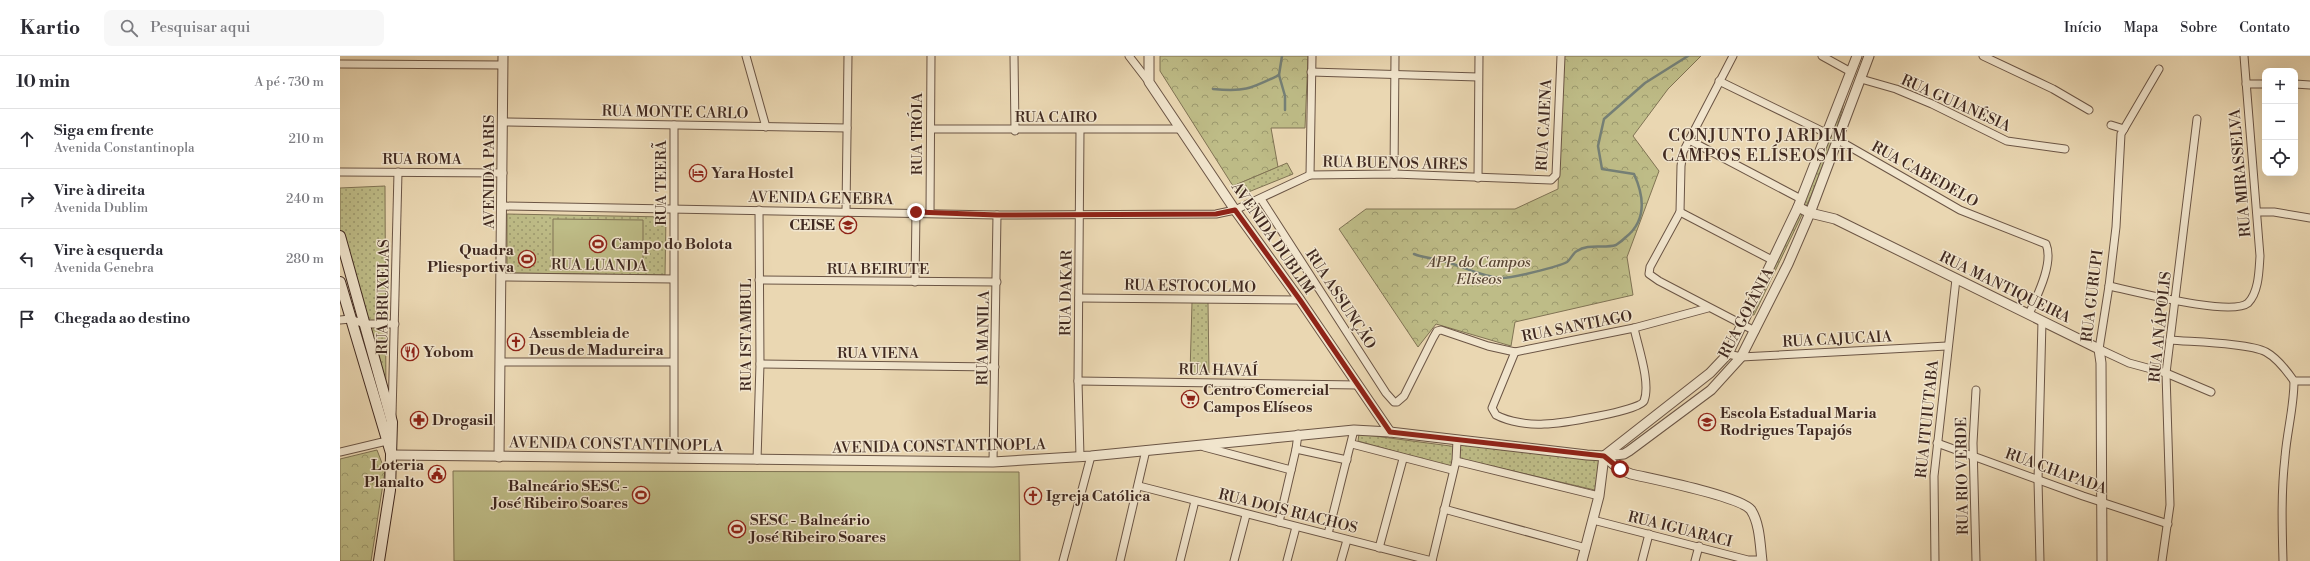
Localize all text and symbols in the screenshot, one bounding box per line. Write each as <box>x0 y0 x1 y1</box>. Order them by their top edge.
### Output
search box <box>104 10 384 46</box>
text: Kartio <box>20 16 80 40</box>
icon: search <box>118 17 140 39</box>
text: Pesquisar aqui <box>150 18 250 37</box>
text: Início <box>2064 19 2102 37</box>
text: Mapa <box>2124 19 2158 37</box>
text: Sobre <box>2180 19 2217 37</box>
text: Contato <box>2239 19 2290 37</box>
map controls <box>2262 68 2298 176</box>
button: + <box>2262 68 2298 104</box>
street label: RUA GUIANÉSIA <box>1898 70 2015 136</box>
text: 10 min <box>16 71 70 93</box>
text: A pé · 730 m <box>255 74 324 90</box>
street label: RUA CAIENA <box>1533 78 1556 172</box>
street label: RUA TRÓIA <box>907 92 927 175</box>
street label: RUA MONTE CARLO <box>601 102 749 123</box>
button: − <box>2262 104 2298 140</box>
street label: RUA MIRASSELVA <box>2225 107 2256 238</box>
street label: RUA CAIRO <box>1015 108 1098 127</box>
street label: AVENIDA PARIS <box>480 115 499 230</box>
text: Siga em frente <box>54 121 154 140</box>
district label: CONJUNTO JARDIM CAMPOS ELÍSEOS III <box>1662 125 1854 167</box>
icon: ahead <box>16 128 38 150</box>
text: 210 m <box>289 131 324 147</box>
street label: RUA CABEDELO <box>1868 137 1982 212</box>
street label: RUA TEERÃ <box>651 139 671 226</box>
text: Avenida Constantinopla <box>54 140 195 156</box>
button: locate <box>2262 140 2298 176</box>
street label: RUA ROMA <box>382 150 462 169</box>
street label: RUA BUENOS AIRES <box>1322 153 1468 174</box>
hotel icon: Yara Hostel <box>688 163 708 183</box>
place label: Yara Hostel <box>711 164 794 183</box>
street label: AVENIDA DUBLIM <box>1226 178 1319 299</box>
text: Vire à direita <box>54 181 145 200</box>
icon: right <box>16 188 38 210</box>
street label: AVENIDA GENEBRA <box>747 188 894 209</box>
text: 240 m <box>286 191 324 207</box>
text: Avenida Dublim <box>54 200 148 216</box>
route end <box>907 203 925 221</box>
school or university icon: CEISE <box>838 215 858 235</box>
place label: CEISE <box>789 216 835 235</box>
sports icon: Campo do Bolota <box>588 234 608 254</box>
place label: Campo do Bolota <box>611 235 733 254</box>
street label: RUA BRUXELAS <box>373 239 394 355</box>
text: Vire à esquerda <box>54 241 163 260</box>
place label: Quadra Pliesportiva <box>427 241 515 277</box>
street label: RUA ASSUNÇÃO <box>1301 245 1381 353</box>
street label: RUA MANTIQUEIRA <box>1936 247 2074 328</box>
icon: left <box>16 248 38 270</box>
street label: RUA GURUPI <box>2077 248 2108 343</box>
sports icon: Quadra Pliesportiva <box>517 249 537 269</box>
street label: RUA DAKAR <box>1056 249 1077 336</box>
text: 280 m <box>286 251 324 267</box>
park label: APP do Campos Elíseos <box>1425 253 1531 289</box>
street label: RUA LUANDA <box>551 255 648 276</box>
text: Avenida Genebra <box>54 260 154 276</box>
street label: RUA BEIRUTE <box>827 260 929 279</box>
street label: RUA GOIÂNIA <box>1714 264 1779 362</box>
street label: RUA ANÁPOLIS <box>2144 270 2176 384</box>
street label: RUA ESTOCOLMO <box>1124 276 1256 297</box>
street label: RUA ISTAMBUL <box>737 279 756 391</box>
street label: RUA MANILA <box>973 290 994 386</box>
street label: RUA SANTIAGO <box>1520 306 1634 347</box>
icon: arrive <box>16 308 38 330</box>
text: Chegada ao destino <box>54 309 190 328</box>
place label: Assembleia de Deus de Madureira <box>528 324 664 360</box>
street label: RUA CAJUCAIA <box>1782 327 1893 352</box>
church icon: Assembleia de Deus de Madureira <box>506 332 526 352</box>
restaurant icon: Yobom <box>400 342 420 362</box>
place label: Yobom <box>423 343 474 362</box>
street label: RUA VIENA <box>837 344 920 363</box>
street label: RUA ITUIUTABA <box>1912 358 1943 479</box>
street label: RUA HAVAÍ <box>1178 359 1258 381</box>
place label: Centro Comercial Campos Elíseos <box>1203 381 1329 417</box>
supermarket icon: Centro Comercial Campos Elíseos <box>1180 389 1200 409</box>
place label: Escola Estadual Maria Rodrigues Tapajós <box>1720 404 1878 440</box>
pharmacy icon: Drogasil <box>409 410 429 430</box>
place label: Drogasil <box>432 411 493 430</box>
school or university icon: Escola Estadual Maria Rodrigues Tapajós <box>1697 412 1717 432</box>
street label: RUA RIO VERDE <box>1952 417 1973 535</box>
street label: AVENIDA CONSTANTINOPLA <box>508 433 724 456</box>
street label: AVENIDA CONSTANTINOPLA <box>831 435 1047 458</box>
street label: RUA CHAPADA <box>2002 444 2110 499</box>
place label: Loteria Planalto <box>364 456 425 492</box>
route start <box>1611 460 1629 478</box>
public building icon: Loteria Planalto <box>427 464 447 484</box>
place label: Balneário SESC - José Ribeiro Soares <box>490 477 628 513</box>
sports icon: Balneário SESC - José Ribeiro Soares <box>631 485 651 505</box>
street label: RUA DOIS RIACHOS <box>1216 485 1360 538</box>
church icon: Igreja Católica <box>1023 486 1043 506</box>
place label: Igreja Católica <box>1046 487 1151 506</box>
street label: RUA IGUARACI <box>1626 507 1734 552</box>
place label: SESC - Balneário José Ribeiro Soares <box>748 511 886 547</box>
sports icon: SESC - Balneário José Ribeiro Soares <box>727 519 747 539</box>

